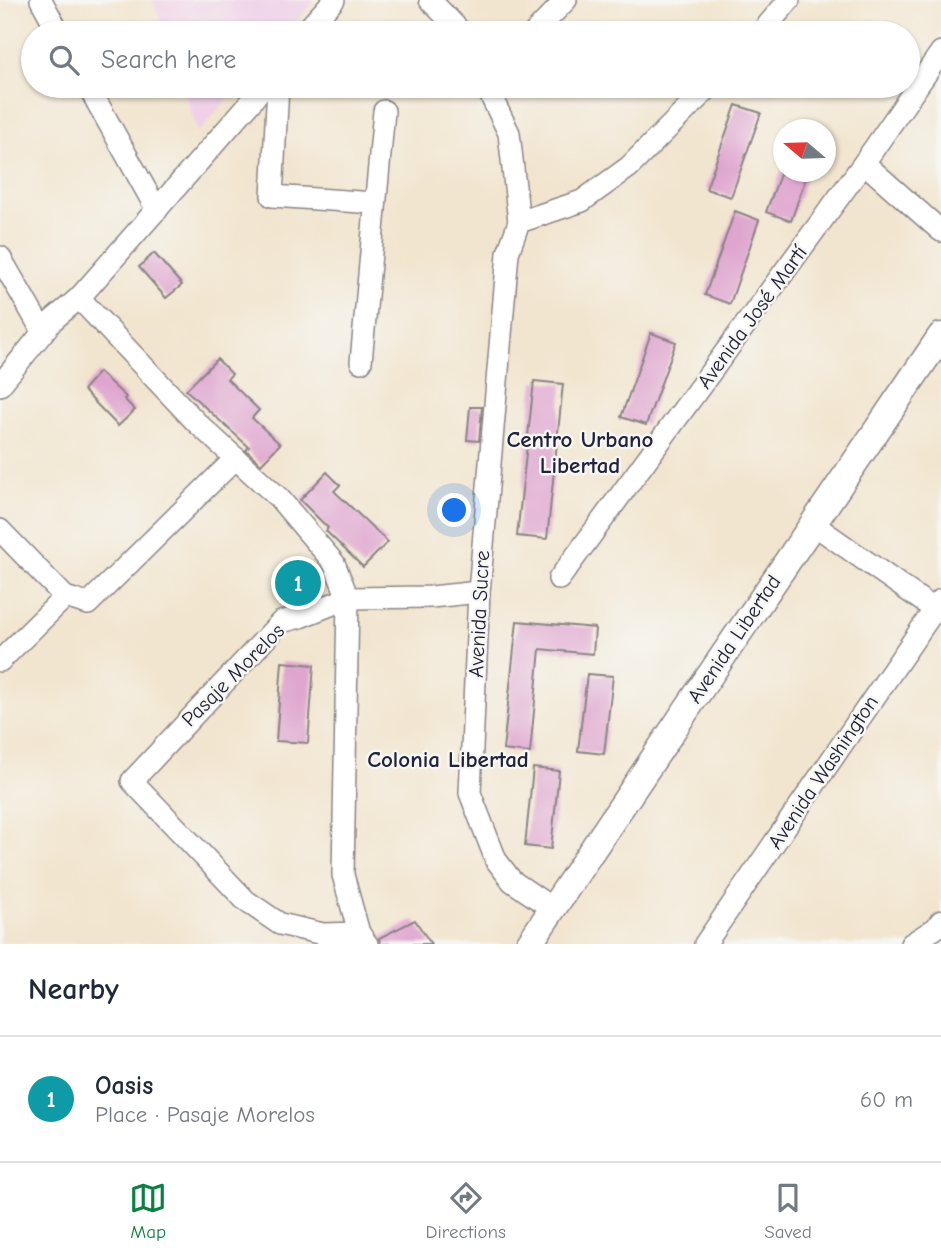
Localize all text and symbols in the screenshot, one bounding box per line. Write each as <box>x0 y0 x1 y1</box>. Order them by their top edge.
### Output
search box <box>21 21 920 98</box>
icon: search <box>45 41 83 79</box>
text: Search here <box>101 45 236 75</box>
north arrow <box>773 119 836 182</box>
street label: Avenida José Martí <box>692 241 812 393</box>
district label: Centro Urbano Libertad <box>507 426 654 479</box>
your location <box>437 493 471 527</box>
street label: Avenida Sucre <box>464 550 494 678</box>
pin: 1 <box>275 557 321 609</box>
street label: Avenida Libertad <box>682 570 786 708</box>
street label: Pasaje Morelos <box>177 619 289 731</box>
street label: Avenida Washington <box>763 691 883 853</box>
district label: Colonia Libertad <box>367 746 529 773</box>
text: Nearby <box>28 972 119 1007</box>
text: Oasis <box>95 1071 153 1101</box>
text: 1 <box>46 1086 56 1113</box>
text: 60 m <box>860 1086 913 1113</box>
text: Place · Pasaje Morelos <box>95 1101 315 1128</box>
tab: Map <box>129 1179 167 1243</box>
tab: Directions <box>426 1179 506 1243</box>
tab: Saved <box>764 1179 812 1243</box>

